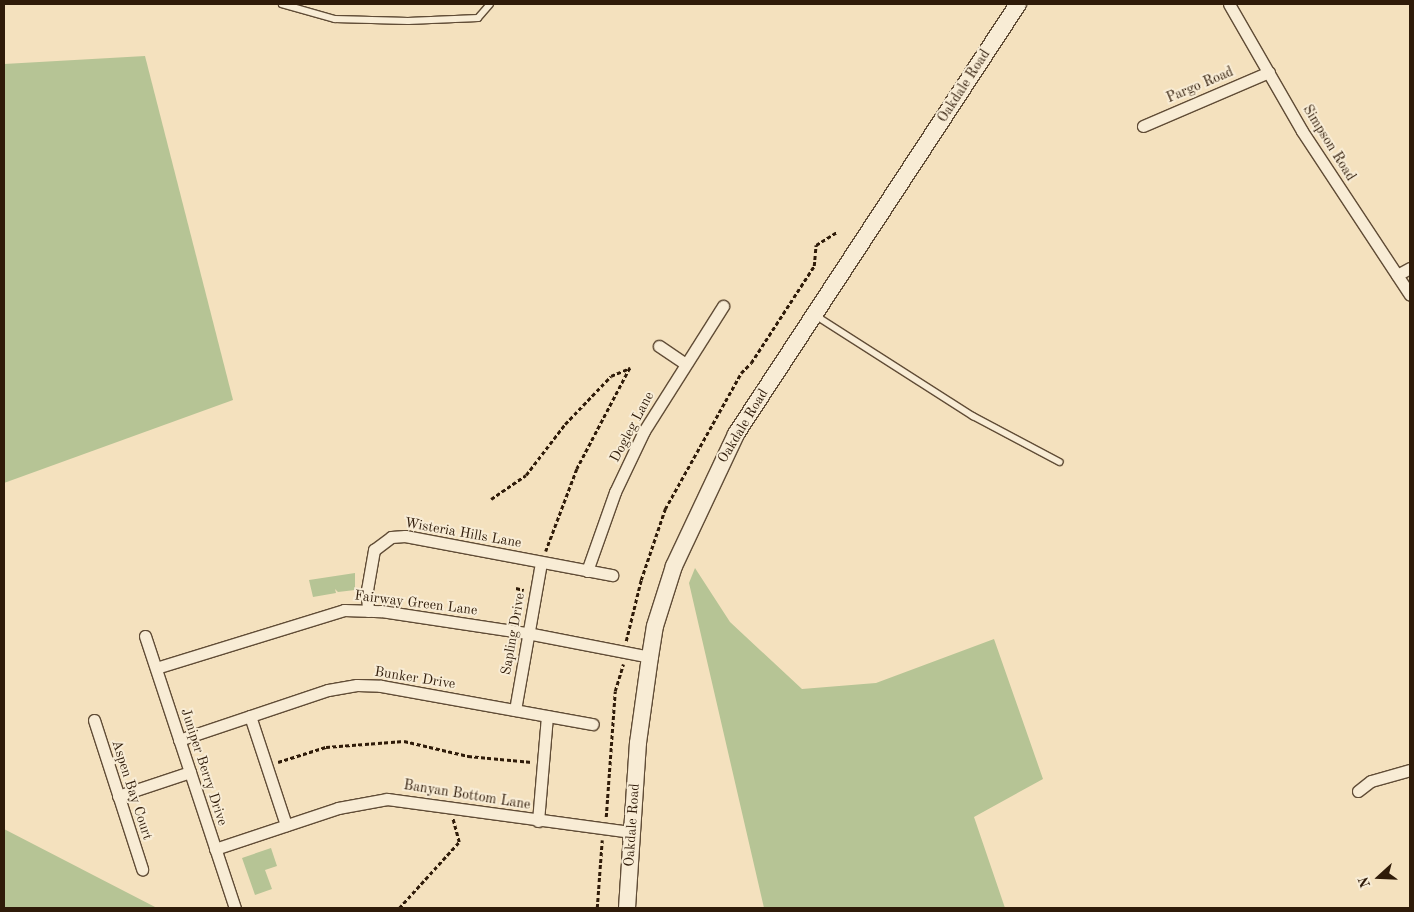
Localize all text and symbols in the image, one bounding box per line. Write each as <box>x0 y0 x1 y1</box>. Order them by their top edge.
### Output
street label: Oakdale Road <box>934 46 994 126</box>
street label: Pargo Road <box>1164 63 1236 107</box>
street label: Simpson Road <box>1299 102 1359 184</box>
street label: Oakdale Road <box>714 386 772 466</box>
street label: Dogleg Lane <box>606 389 658 465</box>
street label: Wisteria Hills Lane <box>403 514 523 552</box>
street label: Fairway Green Lane <box>353 587 479 619</box>
street label: Sapling Drive <box>498 592 528 676</box>
street label: Bunker Drive <box>373 663 457 693</box>
street label: Juniper Berry Drive <box>177 706 231 828</box>
street label: Aspen Bay Court <box>108 738 156 842</box>
street label: Banyan Bottom Lane <box>402 777 532 813</box>
street label: Oakdale Road <box>621 783 643 867</box>
north arrow <box>1354 852 1404 902</box>
text: N <box>1356 875 1373 890</box>

